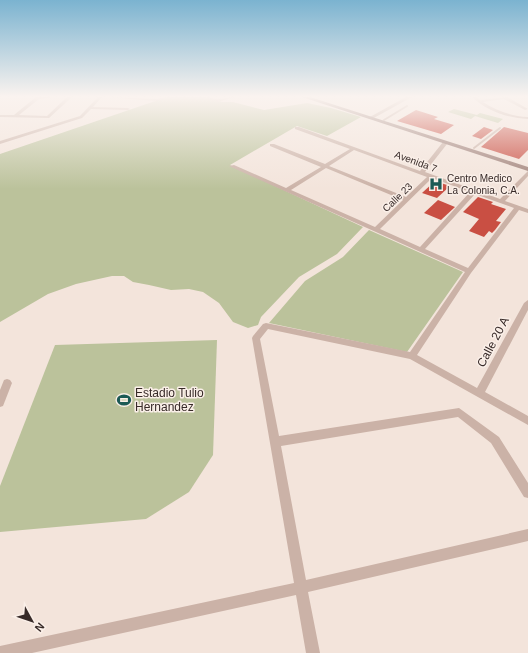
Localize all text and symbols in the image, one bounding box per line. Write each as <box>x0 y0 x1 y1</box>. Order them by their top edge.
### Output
street label: Avenida 7 <box>393 149 439 174</box>
place label: Centro Medico La Colonia, C.A. <box>447 173 520 196</box>
hospital icon: Centro Medico La Colonia, C.A. <box>428 176 444 192</box>
street label: Calle 23 <box>380 180 415 214</box>
street label: Calle 20 A <box>474 315 512 369</box>
place label: Estadio Tulio Hernandez <box>135 386 204 414</box>
sports icon: Estadio Tulio Hernandez <box>116 392 132 408</box>
north arrow <box>12 601 52 641</box>
text: N <box>32 621 47 634</box>

